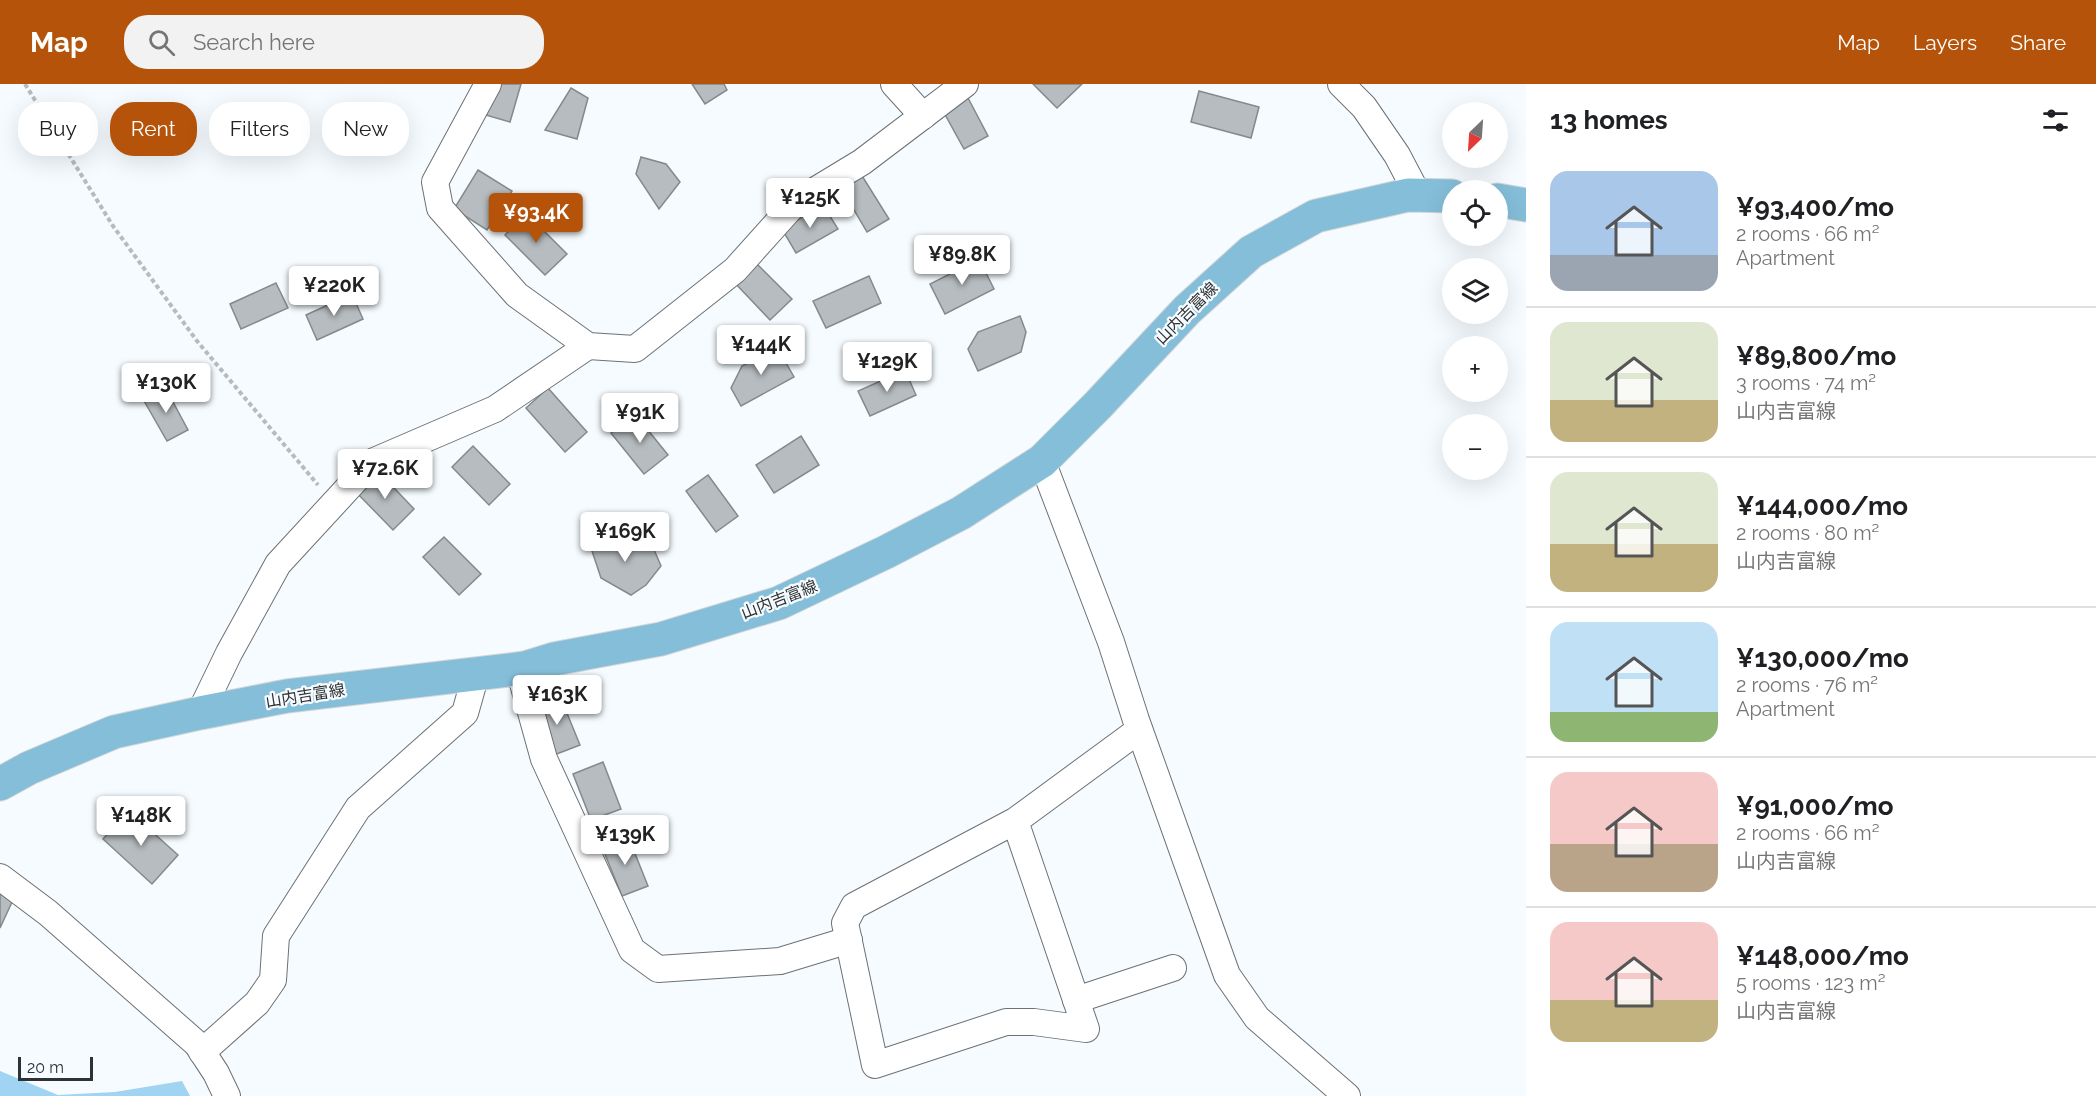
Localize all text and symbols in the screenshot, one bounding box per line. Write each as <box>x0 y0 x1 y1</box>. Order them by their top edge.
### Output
search box <box>124 15 544 69</box>
text: Map <box>30 26 88 59</box>
icon: search <box>145 26 178 59</box>
text: Search here <box>193 29 315 55</box>
text: Map <box>1837 30 1880 55</box>
text: Layers <box>1913 30 1977 55</box>
text: Share <box>2010 30 2066 55</box>
chip: Buy <box>18 102 98 156</box>
chip: Rent <box>110 102 197 156</box>
chip: Filters <box>209 102 310 156</box>
chip: New <box>322 102 409 156</box>
north arrow <box>1442 102 1508 168</box>
map controls <box>1442 102 1508 480</box>
icon: filters <box>2039 104 2072 137</box>
text: 13 homes <box>1550 105 1668 135</box>
pin: ¥125K <box>768 178 852 229</box>
button: locate <box>1442 180 1508 246</box>
text: ¥125K <box>780 185 840 209</box>
text: ¥93,400/mo <box>1736 192 1894 222</box>
pin: ¥93.4K <box>487 193 585 244</box>
icon: home <box>1598 195 1670 267</box>
text: ¥93.4K <box>503 200 569 224</box>
text: 2 rooms · 66 m² <box>1736 222 1879 246</box>
pin: ¥89.8K <box>913 235 1011 286</box>
text: ¥89.8K <box>928 242 996 266</box>
text: Apartment <box>1736 246 1835 270</box>
button: layers <box>1442 258 1508 324</box>
pin: ¥220K <box>292 266 376 317</box>
text: ¥220K <box>303 273 365 297</box>
street label: 山内吉富線 <box>1151 278 1221 348</box>
pin: ¥144K <box>719 325 803 376</box>
text: ¥144K <box>731 332 791 356</box>
button: + <box>1442 336 1508 402</box>
text: ¥89,800/mo <box>1736 341 1896 371</box>
pin: ¥129K <box>845 342 929 393</box>
icon: home <box>1598 346 1670 418</box>
text: ¥129K <box>857 349 917 373</box>
pin: ¥130K <box>124 363 208 414</box>
text: ¥130K <box>136 370 196 394</box>
text: 3 rooms · 74 m² <box>1736 371 1876 395</box>
pin: ¥91K <box>604 393 676 444</box>
text: 山内吉富線 <box>1736 399 1836 423</box>
text: ¥91K <box>615 400 665 424</box>
button: − <box>1442 414 1508 480</box>
pin: ¥72.6K <box>336 449 434 500</box>
text: ¥72.6K <box>352 456 418 480</box>
text: ¥144,000/mo <box>1736 491 1908 521</box>
icon: home <box>1598 496 1670 568</box>
pin: ¥169K <box>583 512 667 563</box>
text: ¥169K <box>594 519 656 543</box>
text: 2 rooms · 80 m² <box>1736 521 1879 545</box>
text: 山内吉富線 <box>1736 549 1836 573</box>
street label: 山内吉富線 <box>738 576 820 623</box>
text: ¥130,000/mo <box>1736 643 1909 673</box>
icon: home <box>1598 646 1670 718</box>
text: 2 rooms · 76 m² <box>1736 673 1878 697</box>
pin: ¥163K <box>515 675 599 726</box>
street label: 山内吉富線 <box>264 680 346 711</box>
text: ¥163K <box>527 682 587 706</box>
text: Apartment <box>1736 697 1835 721</box>
text: ¥91,000/mo <box>1736 791 1894 821</box>
pin: ¥148K <box>99 796 183 847</box>
icon: home <box>1598 796 1670 868</box>
text: ¥148K <box>111 803 172 827</box>
pin: ¥139K <box>583 815 667 866</box>
text: 2 rooms · 66 m² <box>1736 821 1879 845</box>
text: ¥139K <box>595 822 655 846</box>
text: 山内吉富線 <box>1736 849 1836 873</box>
text: ¥148,000/mo <box>1736 941 1909 971</box>
icon: home <box>1598 946 1670 1018</box>
text: 5 rooms · 123 m² <box>1736 971 1885 995</box>
text: 山内吉富線 <box>1736 999 1836 1023</box>
scale bar <box>18 1054 93 1082</box>
text: 20 m <box>27 1058 64 1077</box>

